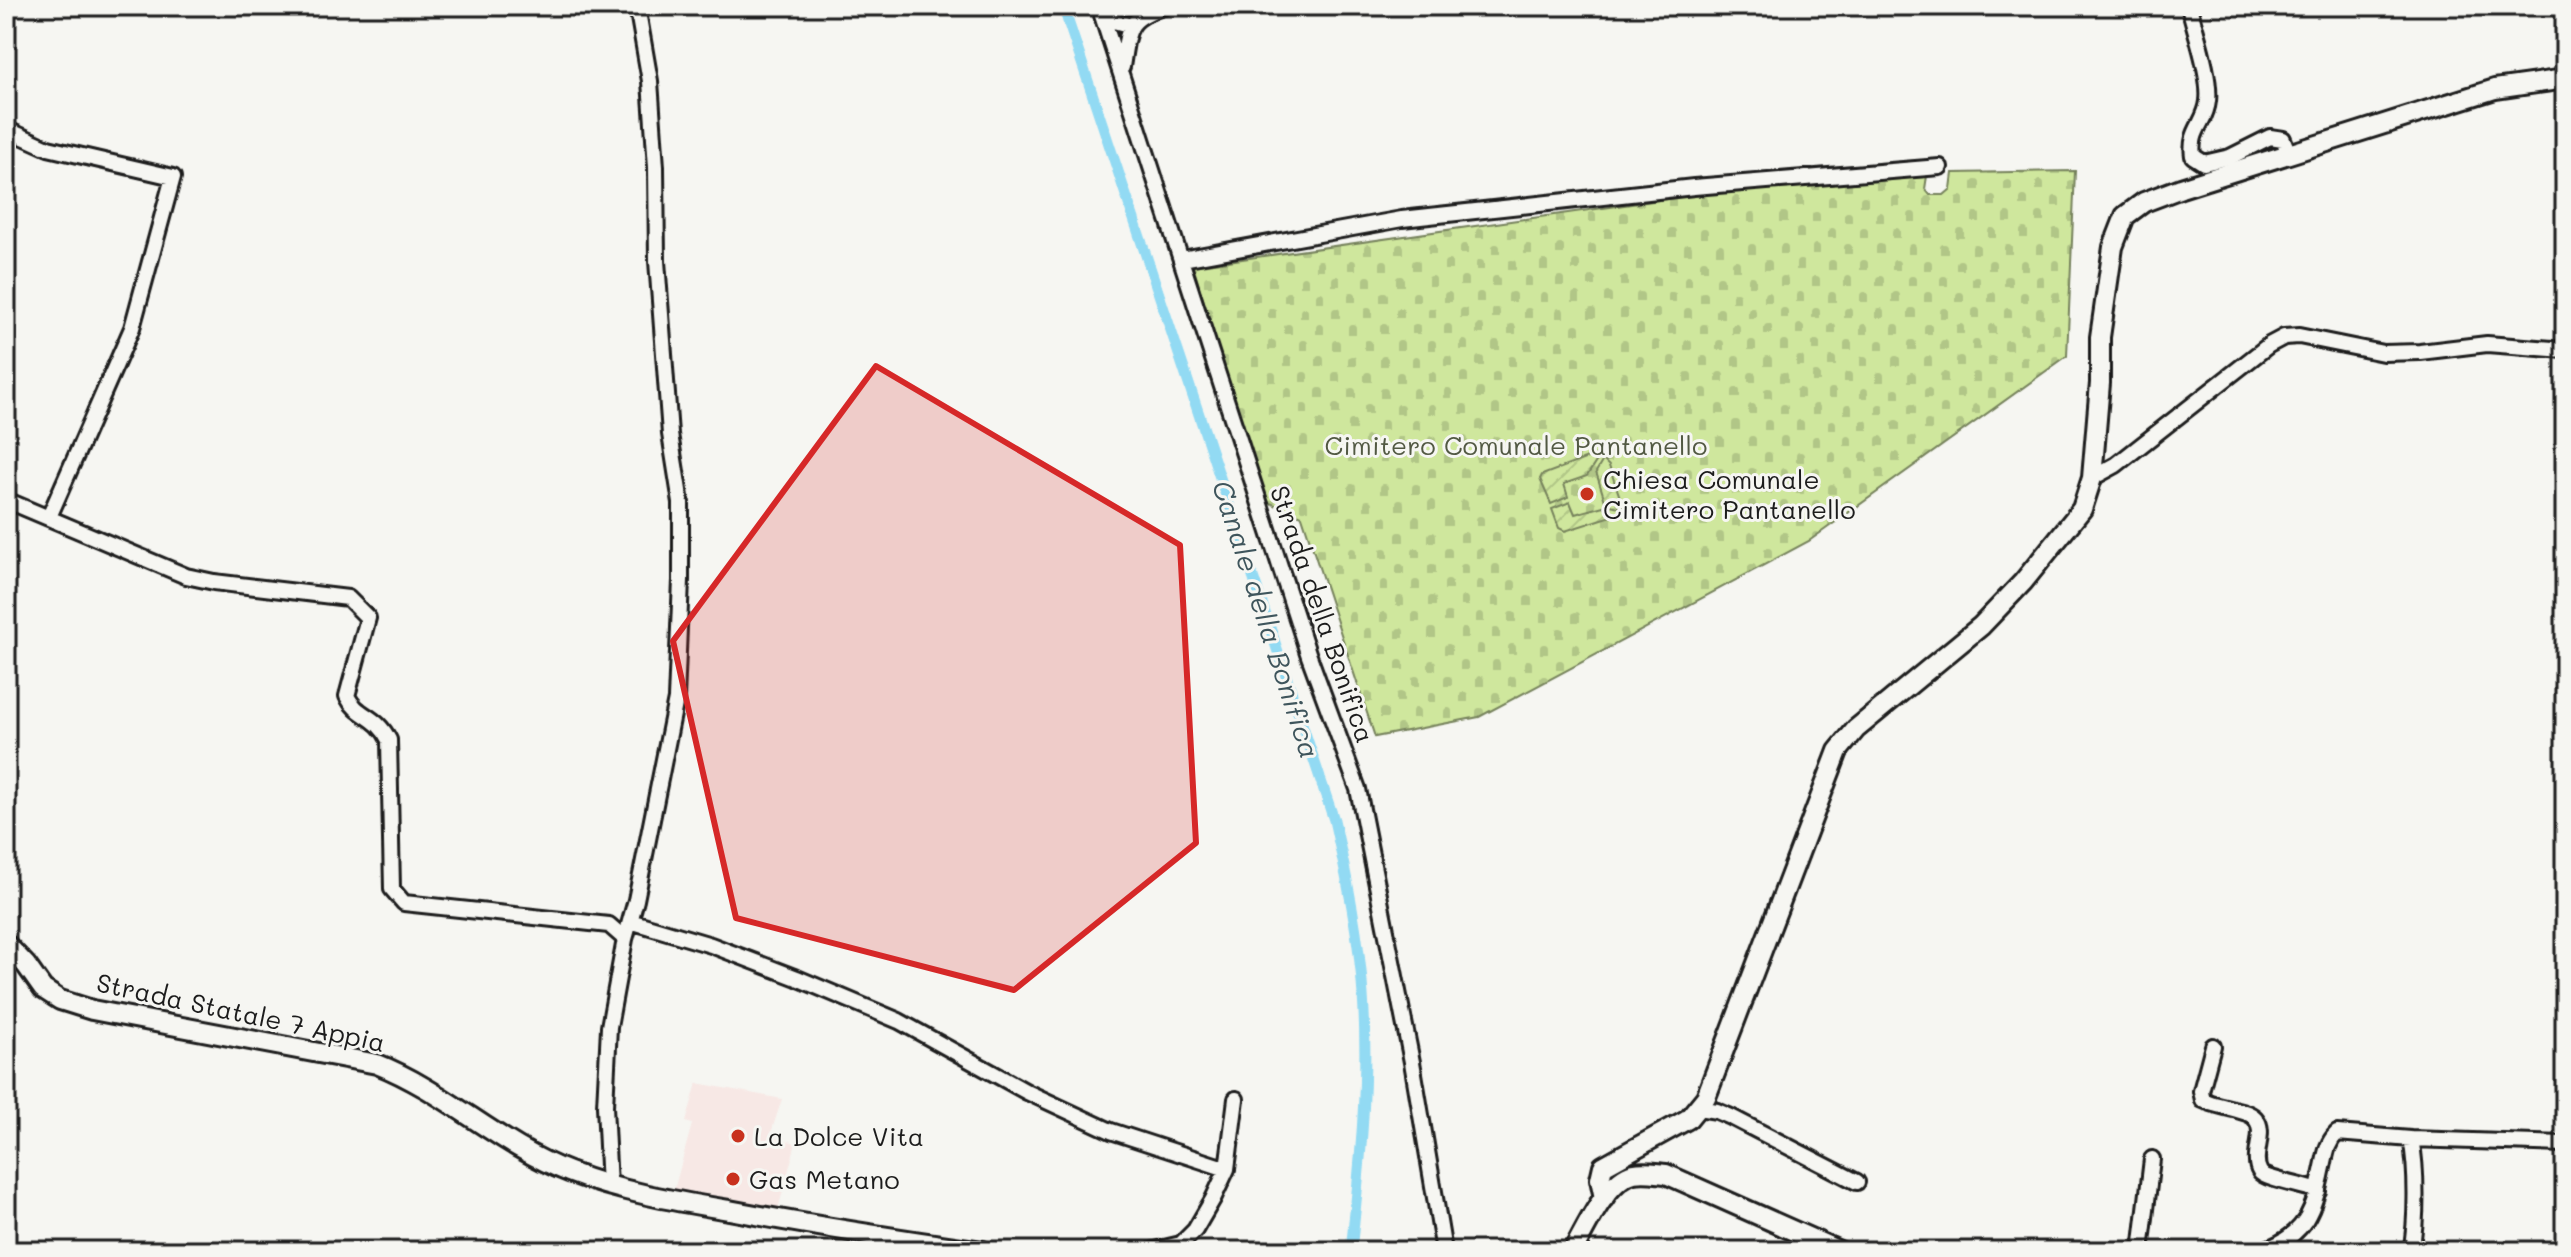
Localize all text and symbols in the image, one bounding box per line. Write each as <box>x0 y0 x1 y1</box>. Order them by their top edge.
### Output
park label: Cimitero Comunale Pantanello <box>1324 428 1708 462</box>
place label: Chiesa Comunale Cimitero Pantanello <box>1603 462 1856 526</box>
water label: Canale della Bonifica <box>1205 475 1329 763</box>
street label: Strada della Bonifica <box>1263 481 1383 747</box>
marker: Chiesa Comunale Cimitero Pantanello <box>1578 485 1596 503</box>
street label: Strada Statale 7 Appia <box>94 965 388 1059</box>
place label: La Dolce Vita <box>754 1119 924 1153</box>
marker: La Dolce Vita <box>729 1127 747 1145</box>
place label: Gas Metano <box>749 1162 900 1196</box>
marker: Gas Metano <box>724 1170 742 1188</box>

